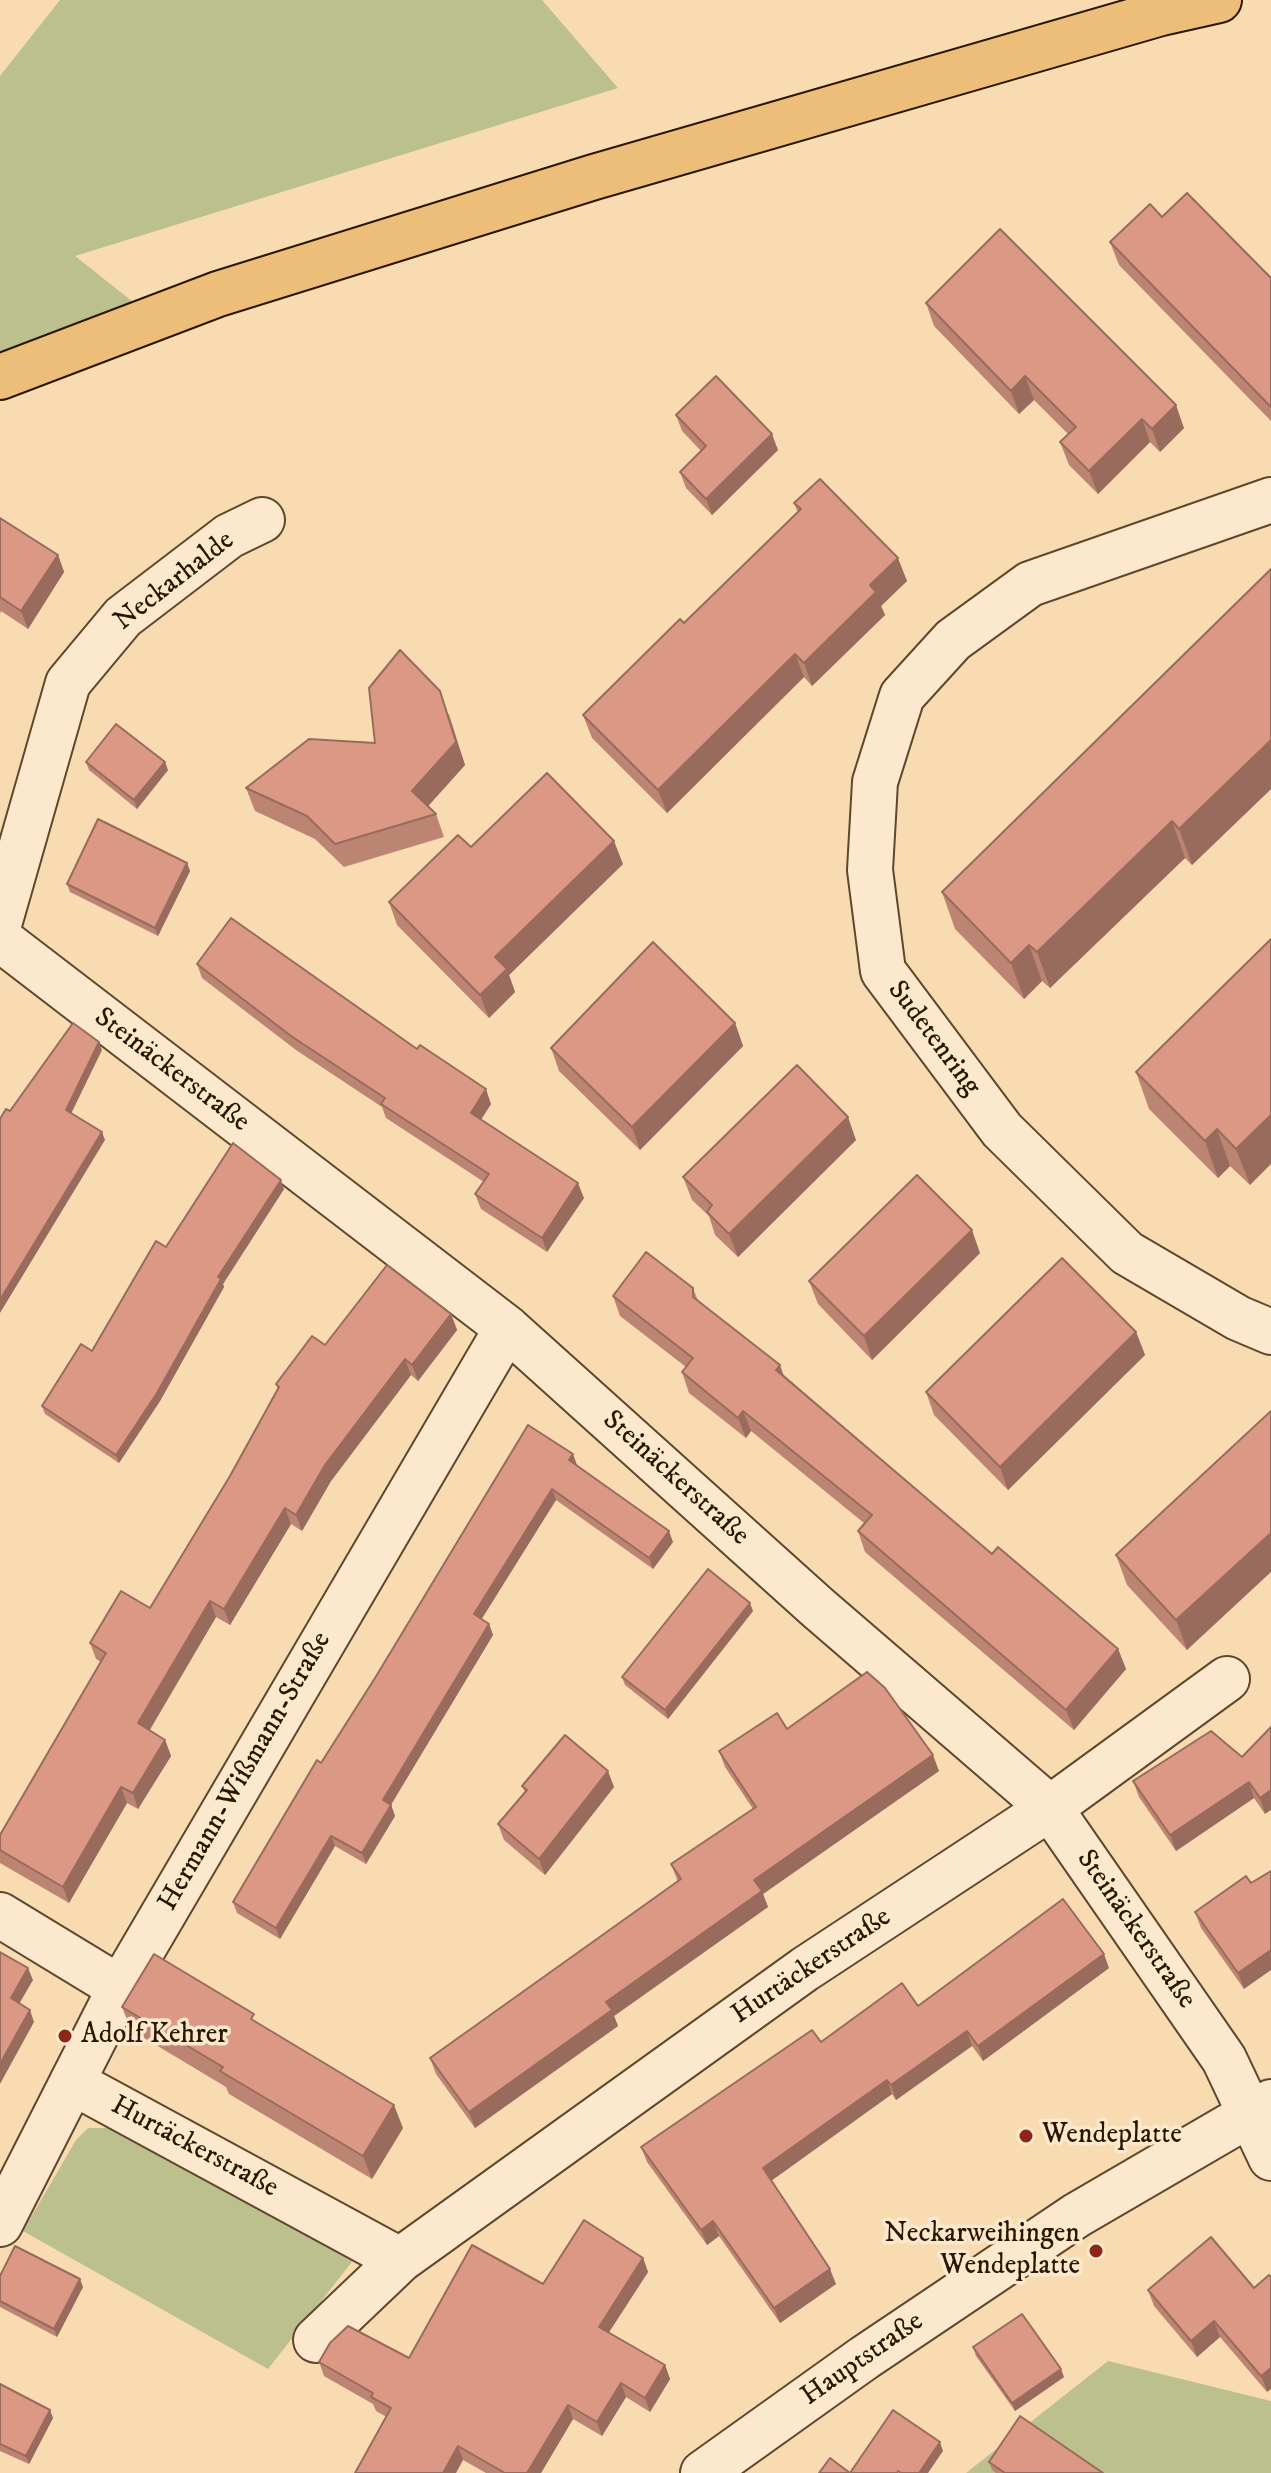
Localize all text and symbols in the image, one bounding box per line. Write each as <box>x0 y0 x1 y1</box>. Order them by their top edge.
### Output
street label: Neckarhalde <box>108 525 242 639</box>
street label: Sudetenring <box>879 975 987 1103</box>
street label: Steinäckerstraße <box>87 1002 255 1140</box>
street label: Steinäckerstraße <box>595 1404 755 1554</box>
street label: Hermann-Wißmann-Straße <box>152 1627 340 1917</box>
street label: Steinäckerstraße <box>1068 1844 1202 2016</box>
street label: Hurtäckerstraße <box>726 1901 898 2033</box>
place label: Adolf Kehrer <box>81 2019 228 2053</box>
marker: Adolf Kehrer <box>56 2027 74 2045</box>
street label: Hurtäckerstraße <box>105 2090 283 2206</box>
place label: Wendeplatte <box>1042 2119 1182 2153</box>
marker: Wendeplatte <box>1017 2127 1035 2145</box>
place label: Neckarweihingen Wendeplatte <box>884 2218 1080 2284</box>
marker: Neckarweihingen Wendeplatte <box>1087 2242 1105 2260</box>
street label: Hauptstraße <box>796 2306 930 2414</box>

